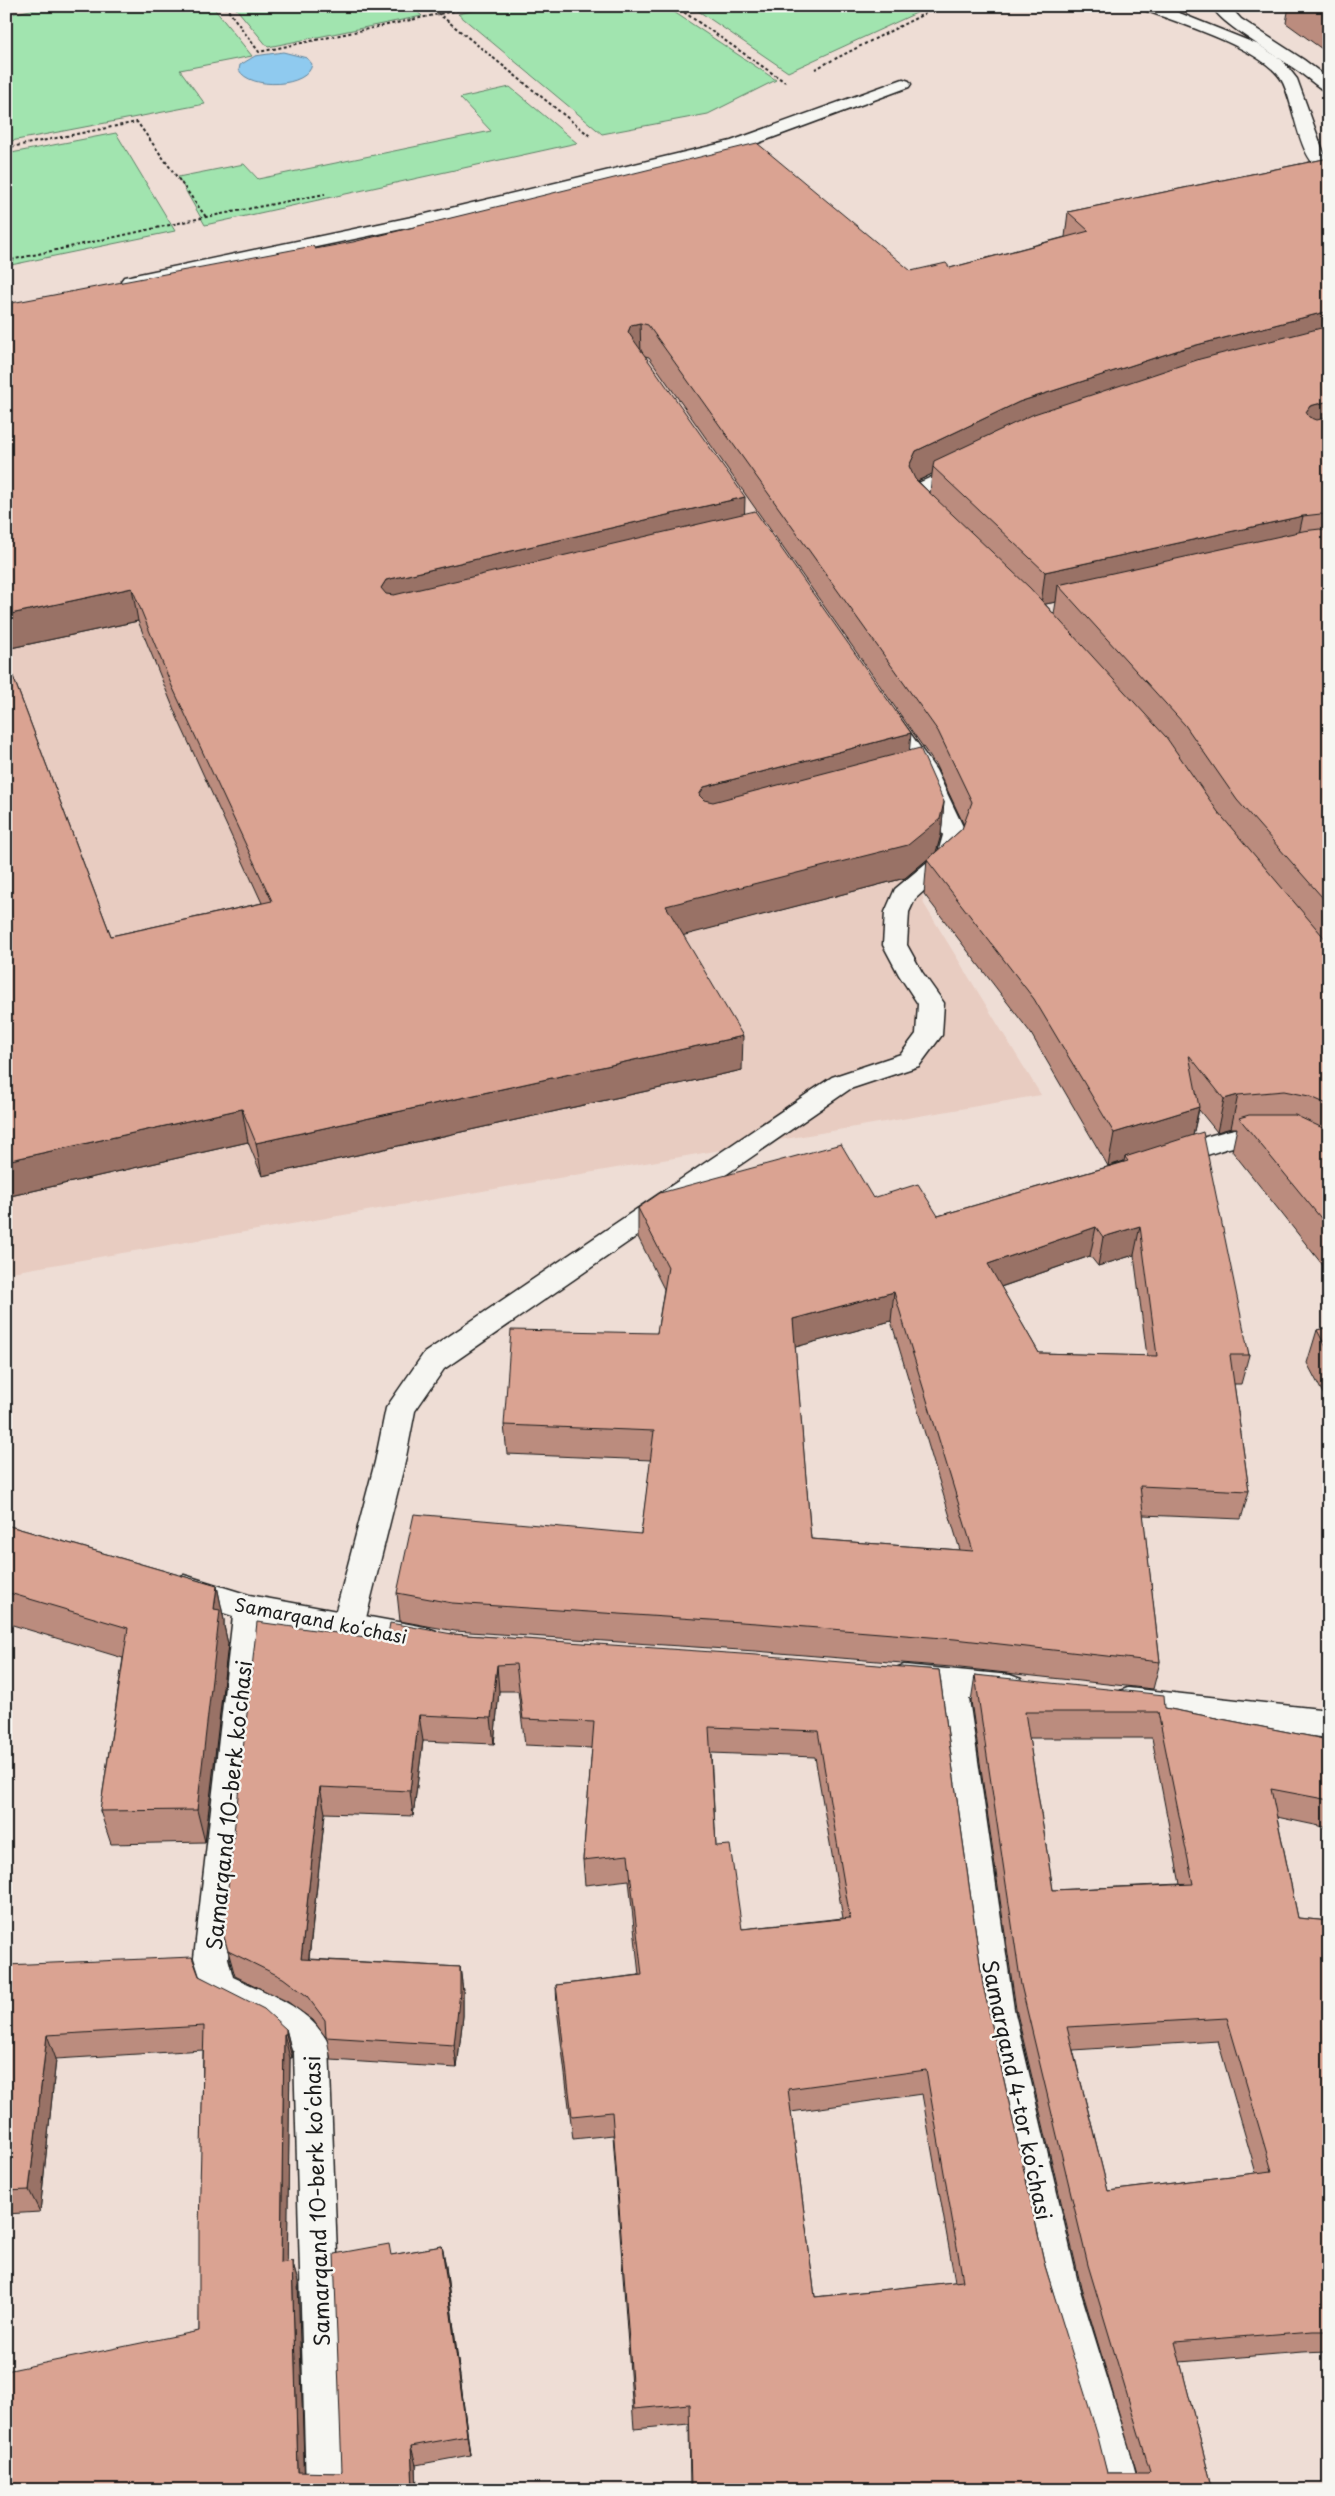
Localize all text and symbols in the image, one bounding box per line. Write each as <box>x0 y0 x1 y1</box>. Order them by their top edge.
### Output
street label: Samarqand koʻchasi <box>232 1590 410 1650</box>
street label: Samarqand 10-berk koʻchasi <box>197 1659 259 1951</box>
street label: Samarqand 4-tor koʻchasi <box>975 1957 1061 2223</box>
street label: Samarqand 10-berk koʻchasi <box>295 2055 337 2347</box>

